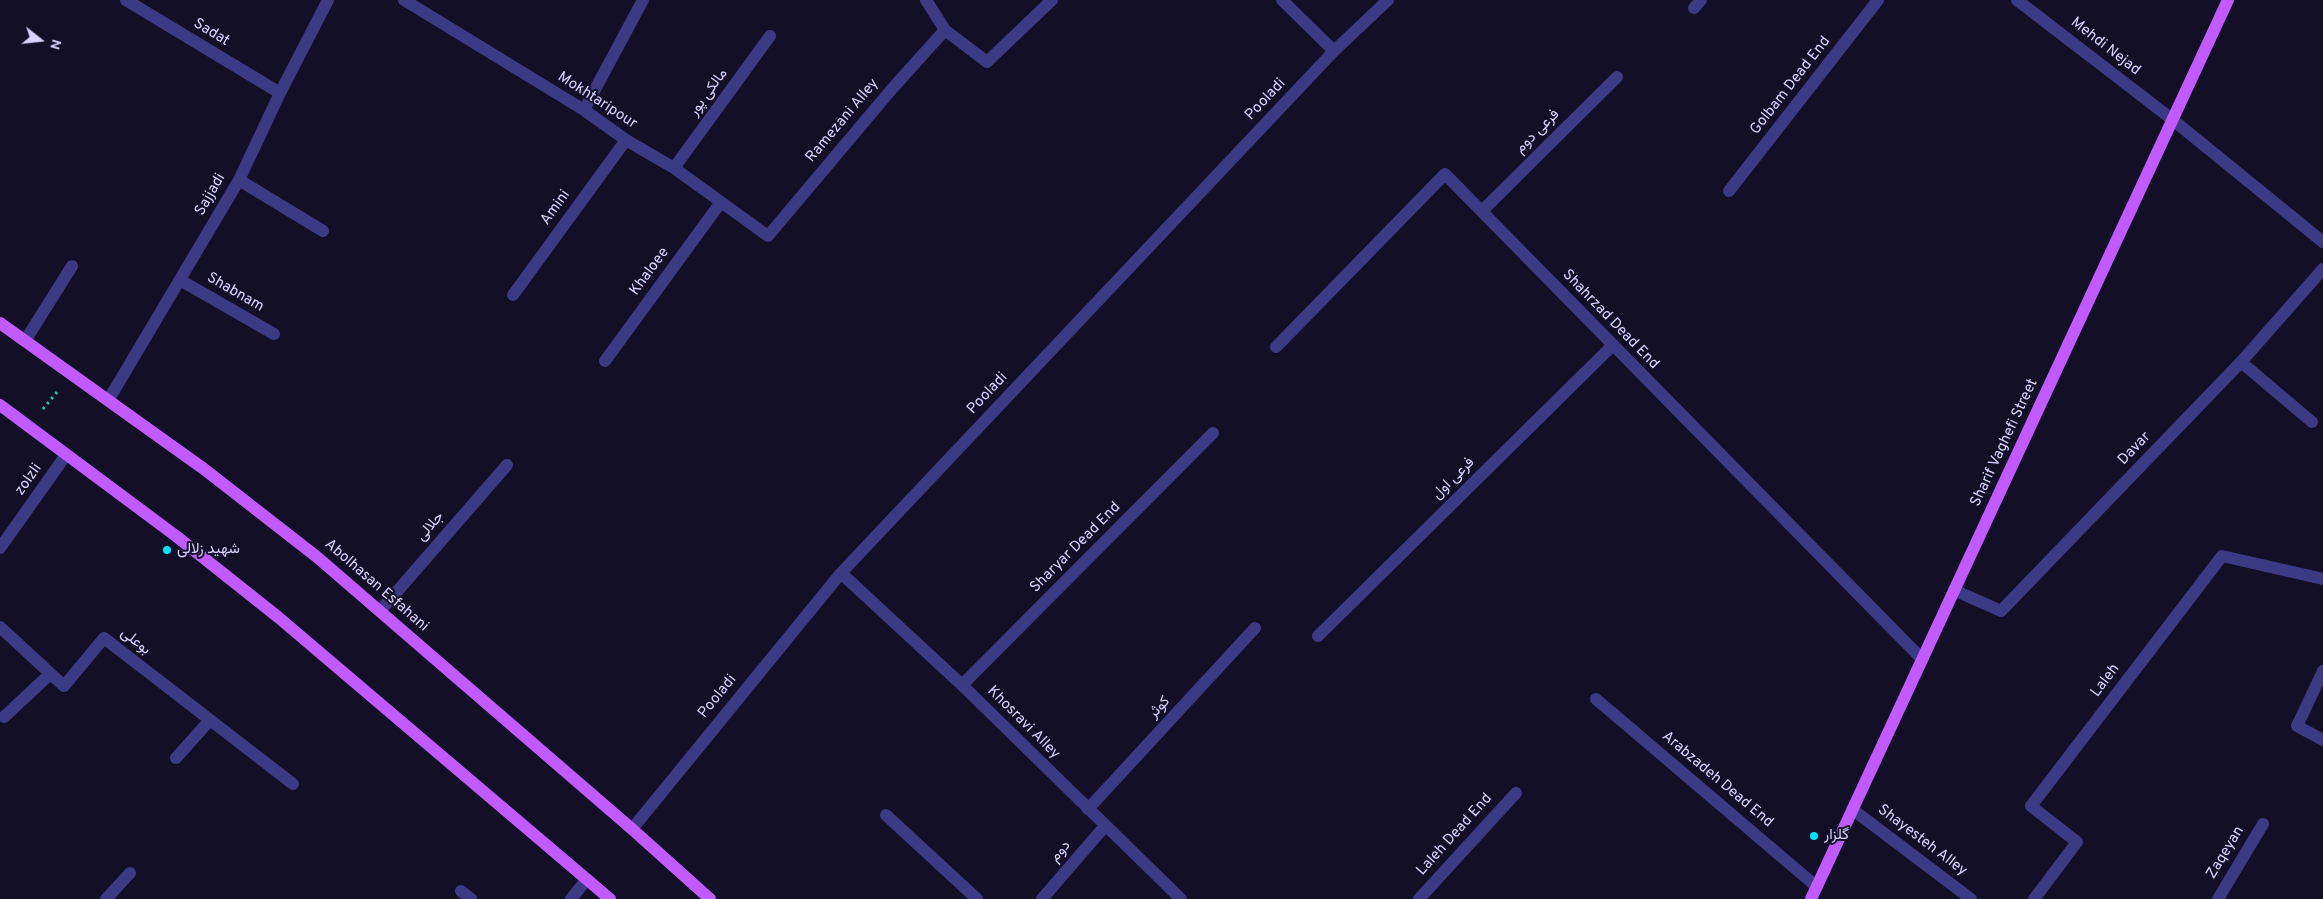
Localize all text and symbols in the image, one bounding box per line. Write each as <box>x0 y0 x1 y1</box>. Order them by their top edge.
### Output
street label: Mehdi Nejad <box>2066 14 2144 80</box>
north arrow <box>15 15 65 65</box>
street label: Sadat <box>190 15 232 51</box>
street label: Golbam Dead End <box>1747 33 1835 139</box>
text: N <box>45 37 64 51</box>
street label: مالکی پور <box>686 66 732 120</box>
street label: Mokhtaripour <box>554 69 640 133</box>
street label: Ramezani Alley <box>803 75 883 167</box>
street label: Pooladi <box>1242 75 1290 125</box>
street label: فرعی دوم <box>1512 106 1564 158</box>
street label: Sajjadi <box>192 171 230 219</box>
street label: Amini <box>537 187 575 229</box>
street label: Khaloee <box>626 244 674 300</box>
street label: Shahrzad Dead End <box>1558 266 1662 374</box>
street label: Shabnam <box>203 269 267 317</box>
street label: Pooladi <box>964 369 1012 419</box>
street label: Sharif Vaghefi Street <box>1967 376 2043 510</box>
street label: Davar <box>2115 429 2155 469</box>
street label: فرعی اول <box>1429 454 1479 504</box>
street label: zolzli <box>12 460 46 500</box>
street label: Sharyar Dead End <box>1027 499 1125 597</box>
street label: جلالی <box>413 509 449 545</box>
street label: Abolhasan Esfahani <box>320 536 432 636</box>
place label: شهید زلالی <box>177 541 240 559</box>
marker: شهید زلالی <box>161 544 173 556</box>
street label: بوعلی <box>116 625 154 659</box>
street label: Laleh <box>2088 661 2124 701</box>
street label: Pooladi <box>695 672 741 722</box>
street label: Khosravi Alley <box>983 683 1063 763</box>
street label: کوثر <box>1145 693 1175 723</box>
street label: Arabzadeh Dead End <box>1658 728 1776 832</box>
street label: Laleh Dead End <box>1413 790 1497 880</box>
street label: Shayesteh Alley <box>1874 802 1970 880</box>
street label: Zaqeyan <box>2203 823 2249 883</box>
place label: گلزار <box>1824 827 1849 845</box>
marker: گلزار <box>1808 830 1820 842</box>
street label: دوم <box>1047 838 1075 866</box>

